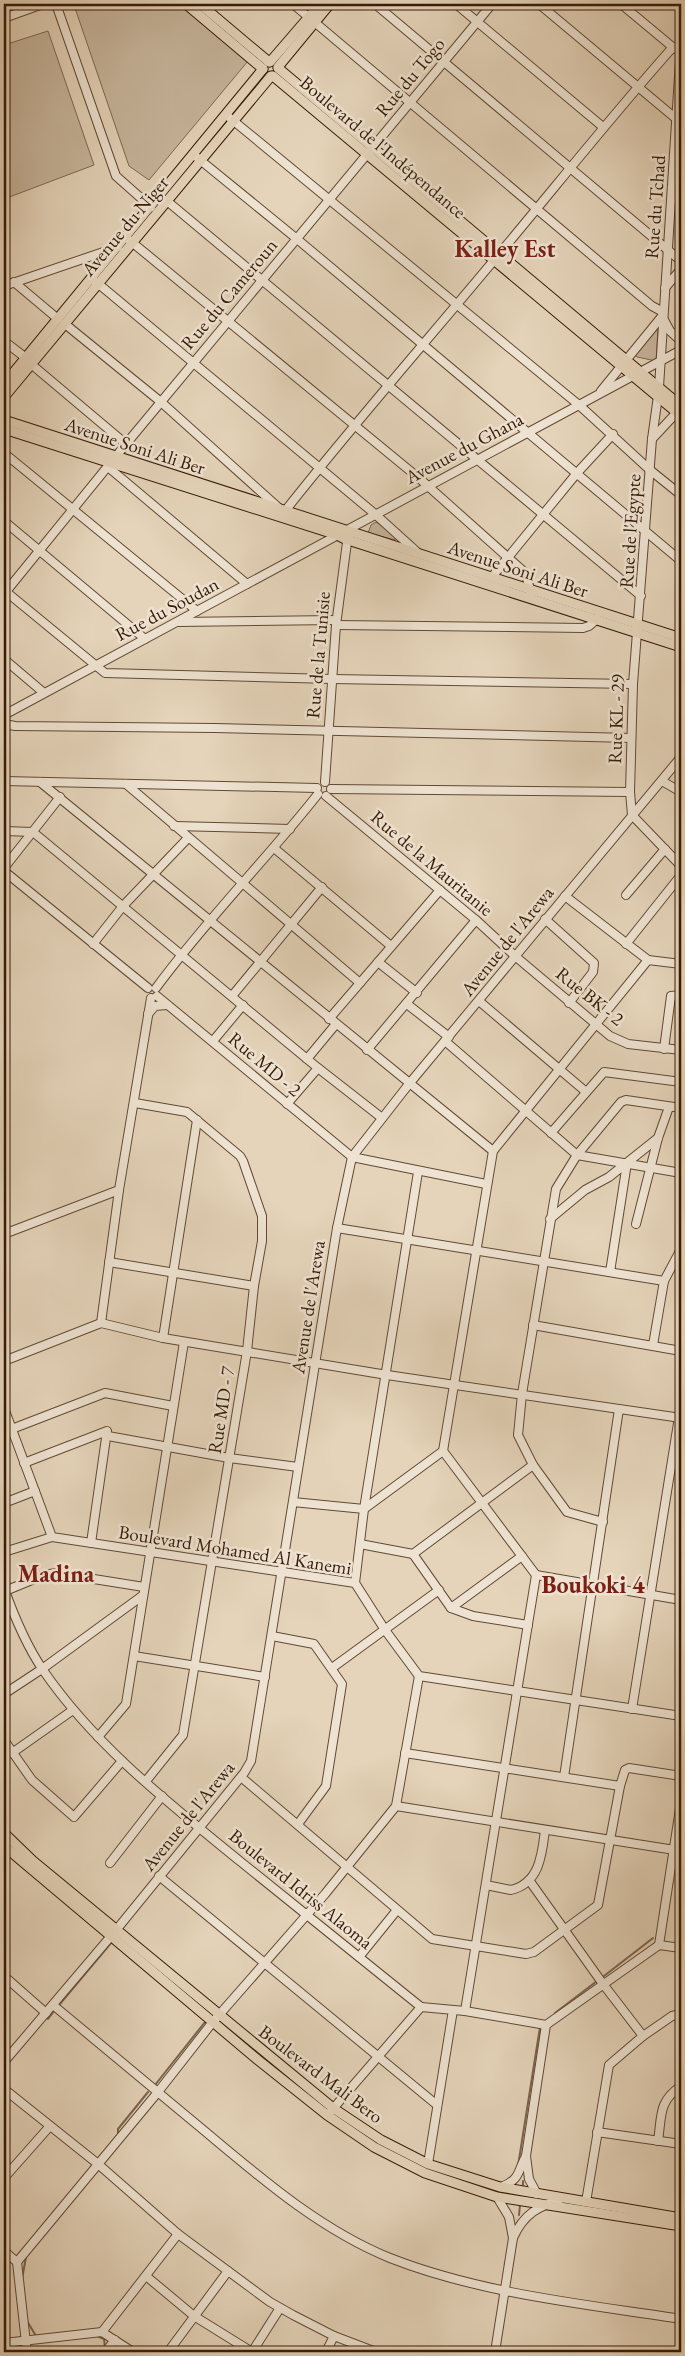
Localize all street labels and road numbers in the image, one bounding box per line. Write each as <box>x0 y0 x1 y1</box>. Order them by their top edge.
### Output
street label: Rue du Togo <box>370 32 450 122</box>
street label: Boulevard de l'Indépendance <box>295 70 471 224</box>
street label: Rue du Tchad <box>639 154 671 260</box>
street label: Avenue du Niger <box>75 170 175 282</box>
street label: Rue du Cameroun <box>175 233 283 355</box>
street label: Avenue du Ghana <box>400 406 528 490</box>
street label: Avenue Soni Ali Ber <box>61 411 209 481</box>
street label: Rue de l'Egypte <box>614 473 646 589</box>
street label: Avenue Soni Ali Ber <box>444 534 592 604</box>
street label: Rue du Soudan <box>111 571 223 647</box>
street label: Rue de la Tunisie <box>300 591 336 719</box>
street label: Rue KL - 29 <box>602 674 630 764</box>
street label: Rue de la Mauritanie <box>366 804 498 922</box>
street label: Avenue de l'Arewa <box>454 880 559 1002</box>
street label: Rue BK - 2 <box>551 961 629 1031</box>
street label: Rue MD - 2 <box>223 1026 307 1102</box>
street label: Avenue de l'Arewa <box>285 1238 331 1376</box>
street label: Rue MD - 7 <box>202 1364 240 1455</box>
street label: Boulevard Mohamed Al Kanemi <box>117 1519 354 1581</box>
street label: Avenue de l'Arewa <box>135 1755 240 1877</box>
street label: Boulevard Idriss Alaoma <box>224 1823 378 1955</box>
street label: Boulevard Mali Bero <box>254 2019 388 2129</box>

